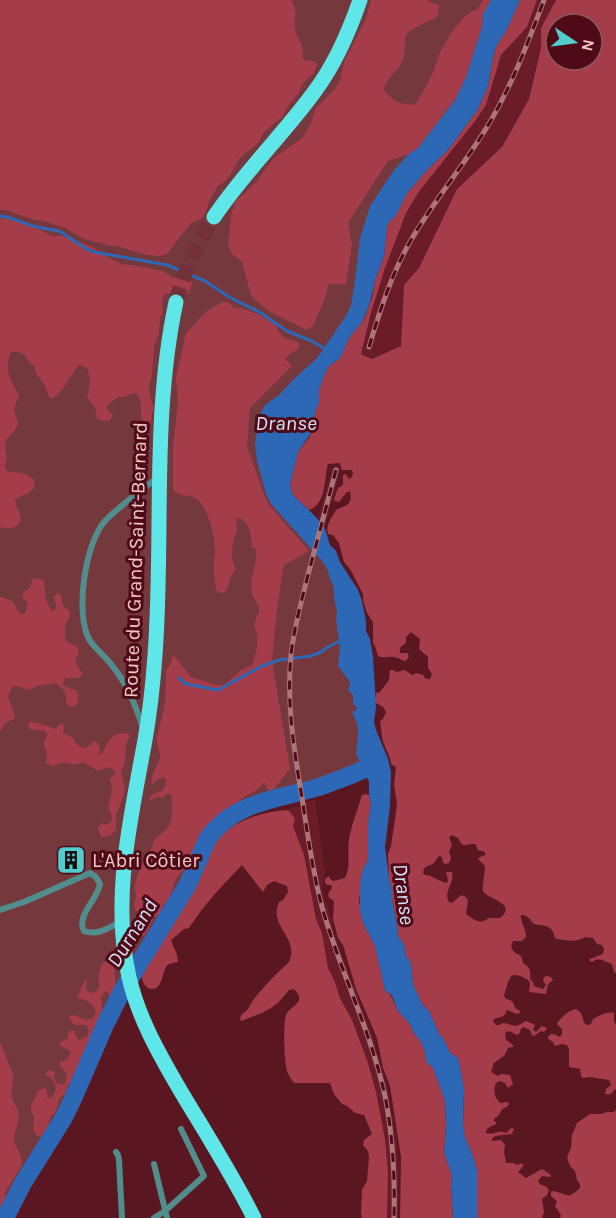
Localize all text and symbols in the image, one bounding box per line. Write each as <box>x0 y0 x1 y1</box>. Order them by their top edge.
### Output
north arrow <box>544 12 604 72</box>
text: N <box>578 38 599 53</box>
water label: Dranse <box>255 411 317 435</box>
street label: Route du Grand-Saint-Bernard <box>119 422 152 698</box>
building icon: L'Abri Côtier <box>55 844 87 876</box>
place label: L'Abri Côtier <box>92 849 200 872</box>
water label: Dranse <box>388 862 420 926</box>
water label: Durnand <box>102 895 162 971</box>

